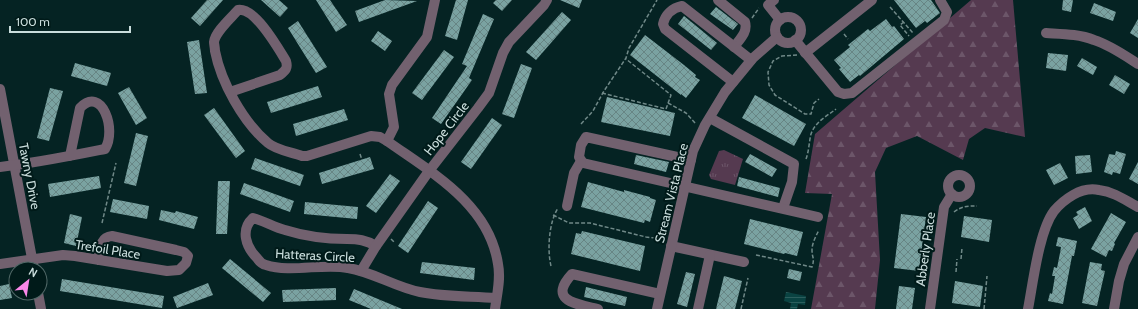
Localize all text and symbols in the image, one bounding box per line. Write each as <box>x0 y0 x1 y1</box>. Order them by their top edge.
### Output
scale bar <box>10 8 130 34</box>
text: 100 m <box>16 14 50 29</box>
street label: Hope Circle <box>420 98 472 158</box>
street label: Tawny Drive <box>16 141 44 211</box>
street label: Stream Vista Place <box>651 141 691 245</box>
street label: Abberly Place <box>912 211 938 287</box>
street label: Trefoil Place <box>74 236 142 262</box>
street label: Hatteras Circle <box>275 245 356 265</box>
north arrow <box>8 261 48 301</box>
text: N <box>26 264 40 280</box>

